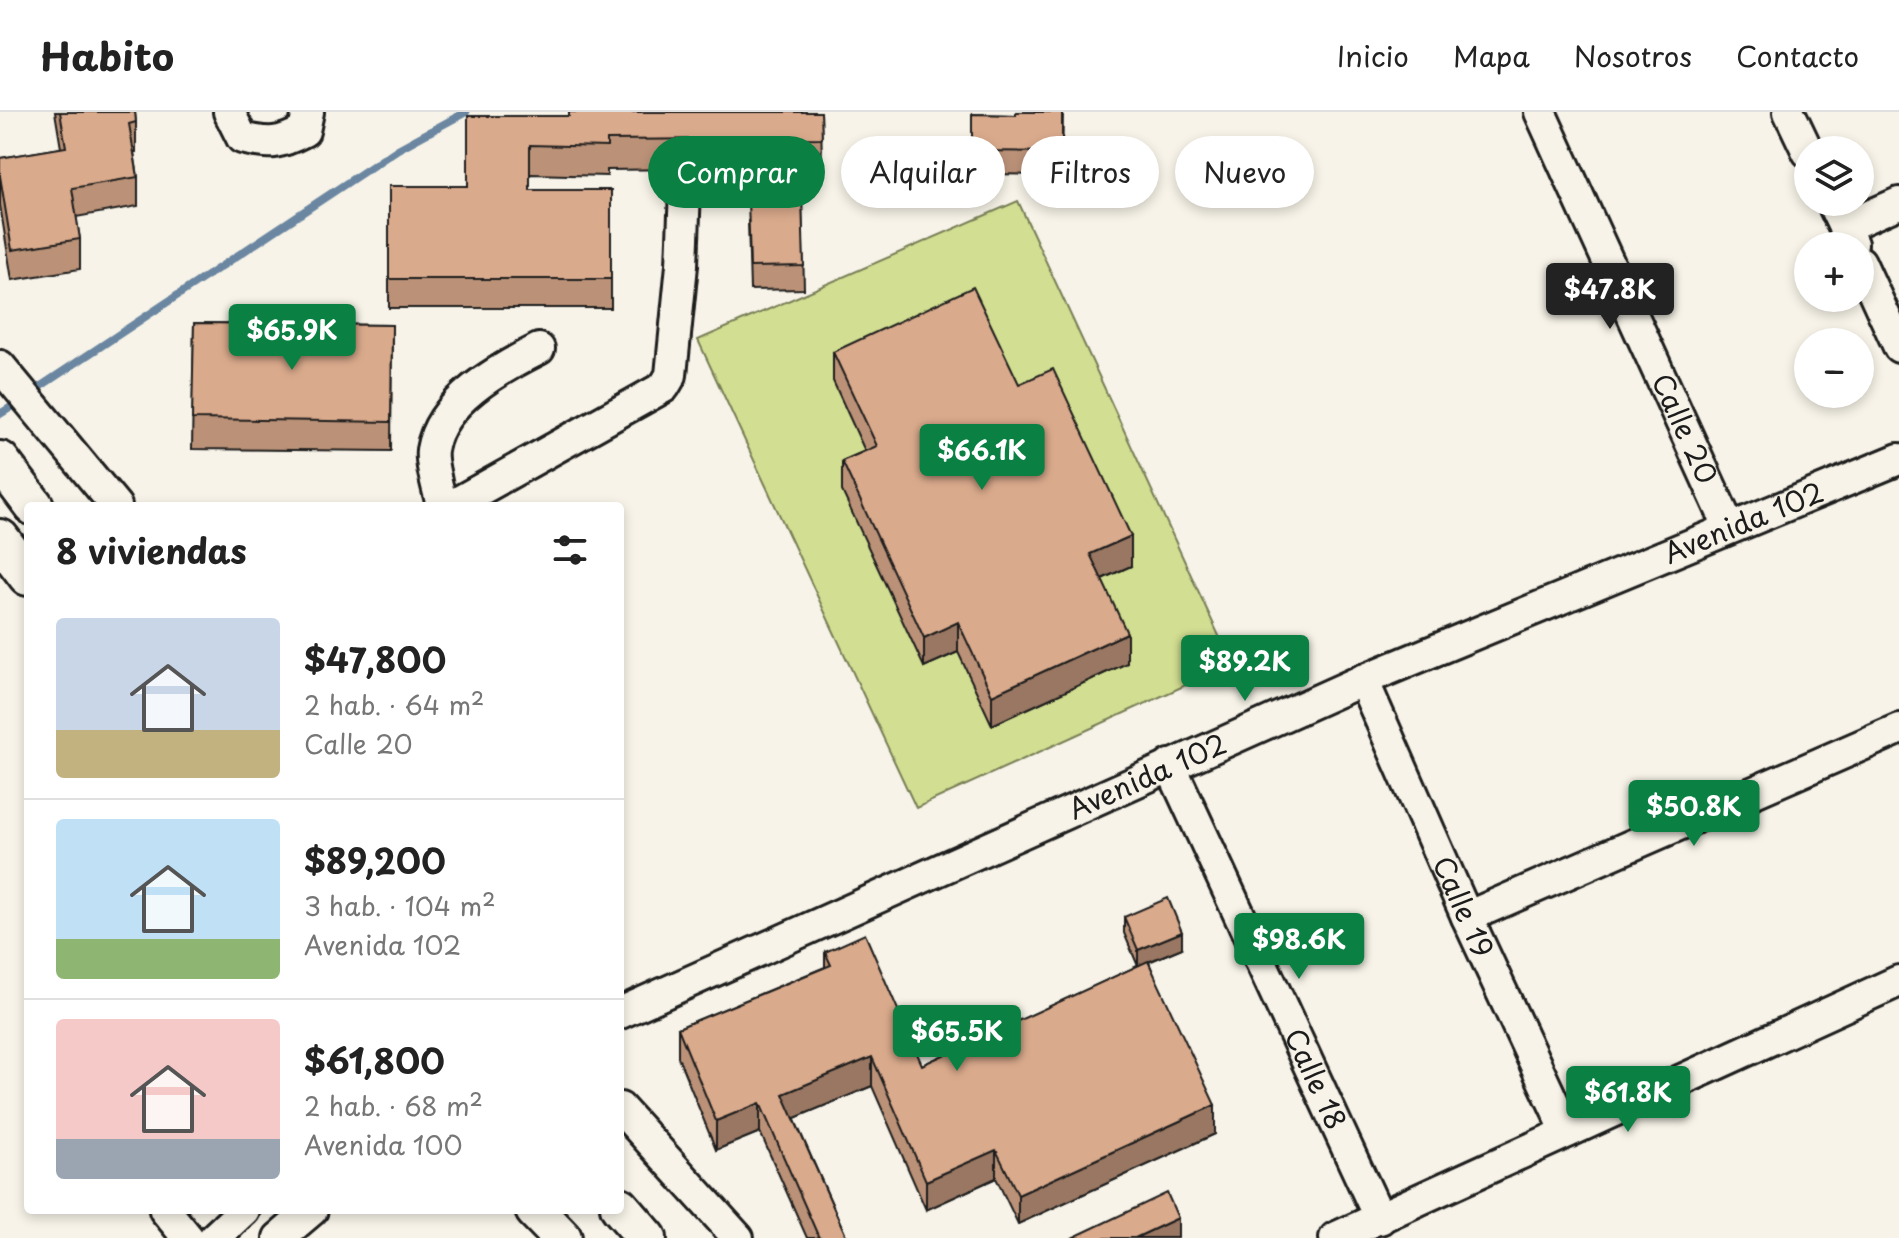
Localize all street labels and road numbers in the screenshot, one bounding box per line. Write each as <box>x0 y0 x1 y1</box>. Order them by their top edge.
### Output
street label: Calle 20 <box>1642 366 1729 490</box>
street label: Avenida 102 <box>1657 470 1830 574</box>
street label: Avenida 102 <box>1061 721 1233 829</box>
street label: Calle 19 <box>1423 849 1506 964</box>
street label: Calle 18 <box>1275 1021 1359 1136</box>

